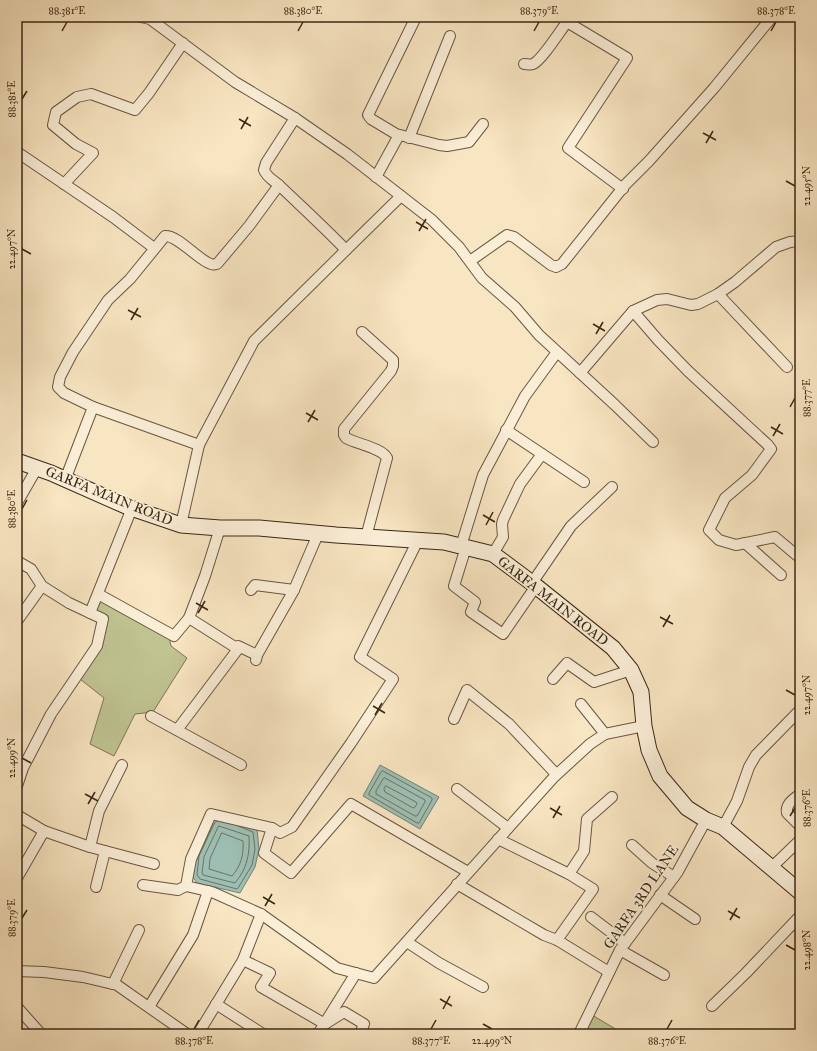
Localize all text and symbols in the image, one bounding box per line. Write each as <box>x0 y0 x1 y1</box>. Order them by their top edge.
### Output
text: 88.381°E <box>49 5 85 17</box>
text: 88.380°E <box>284 5 322 17</box>
text: 88.379°E <box>520 5 558 17</box>
text: 88.378°E <box>757 5 795 17</box>
text: 88.381°E <box>6 81 18 117</box>
text: 22.495°N <box>801 166 813 206</box>
text: 22.497°N <box>6 228 18 269</box>
text: 88.377°E <box>801 379 813 417</box>
street label: GARFA MAIN ROAD <box>43 463 175 529</box>
text: 88.380°E <box>6 490 18 528</box>
street label: GARFA MAIN ROAD <box>494 553 612 649</box>
text: 22.497°N <box>801 674 813 715</box>
text: 22.499°N <box>6 737 18 778</box>
text: 88.376°E <box>801 789 813 827</box>
street label: GARFA 3RD LANE <box>600 842 682 952</box>
text: 88.379°E <box>6 899 18 937</box>
text: 22.498°N <box>801 929 813 970</box>
text: 88.378°E <box>175 1035 213 1047</box>
text: 88.377°E <box>412 1035 450 1047</box>
text: 22.499°N <box>472 1035 513 1047</box>
text: 88.376°E <box>648 1035 686 1047</box>

